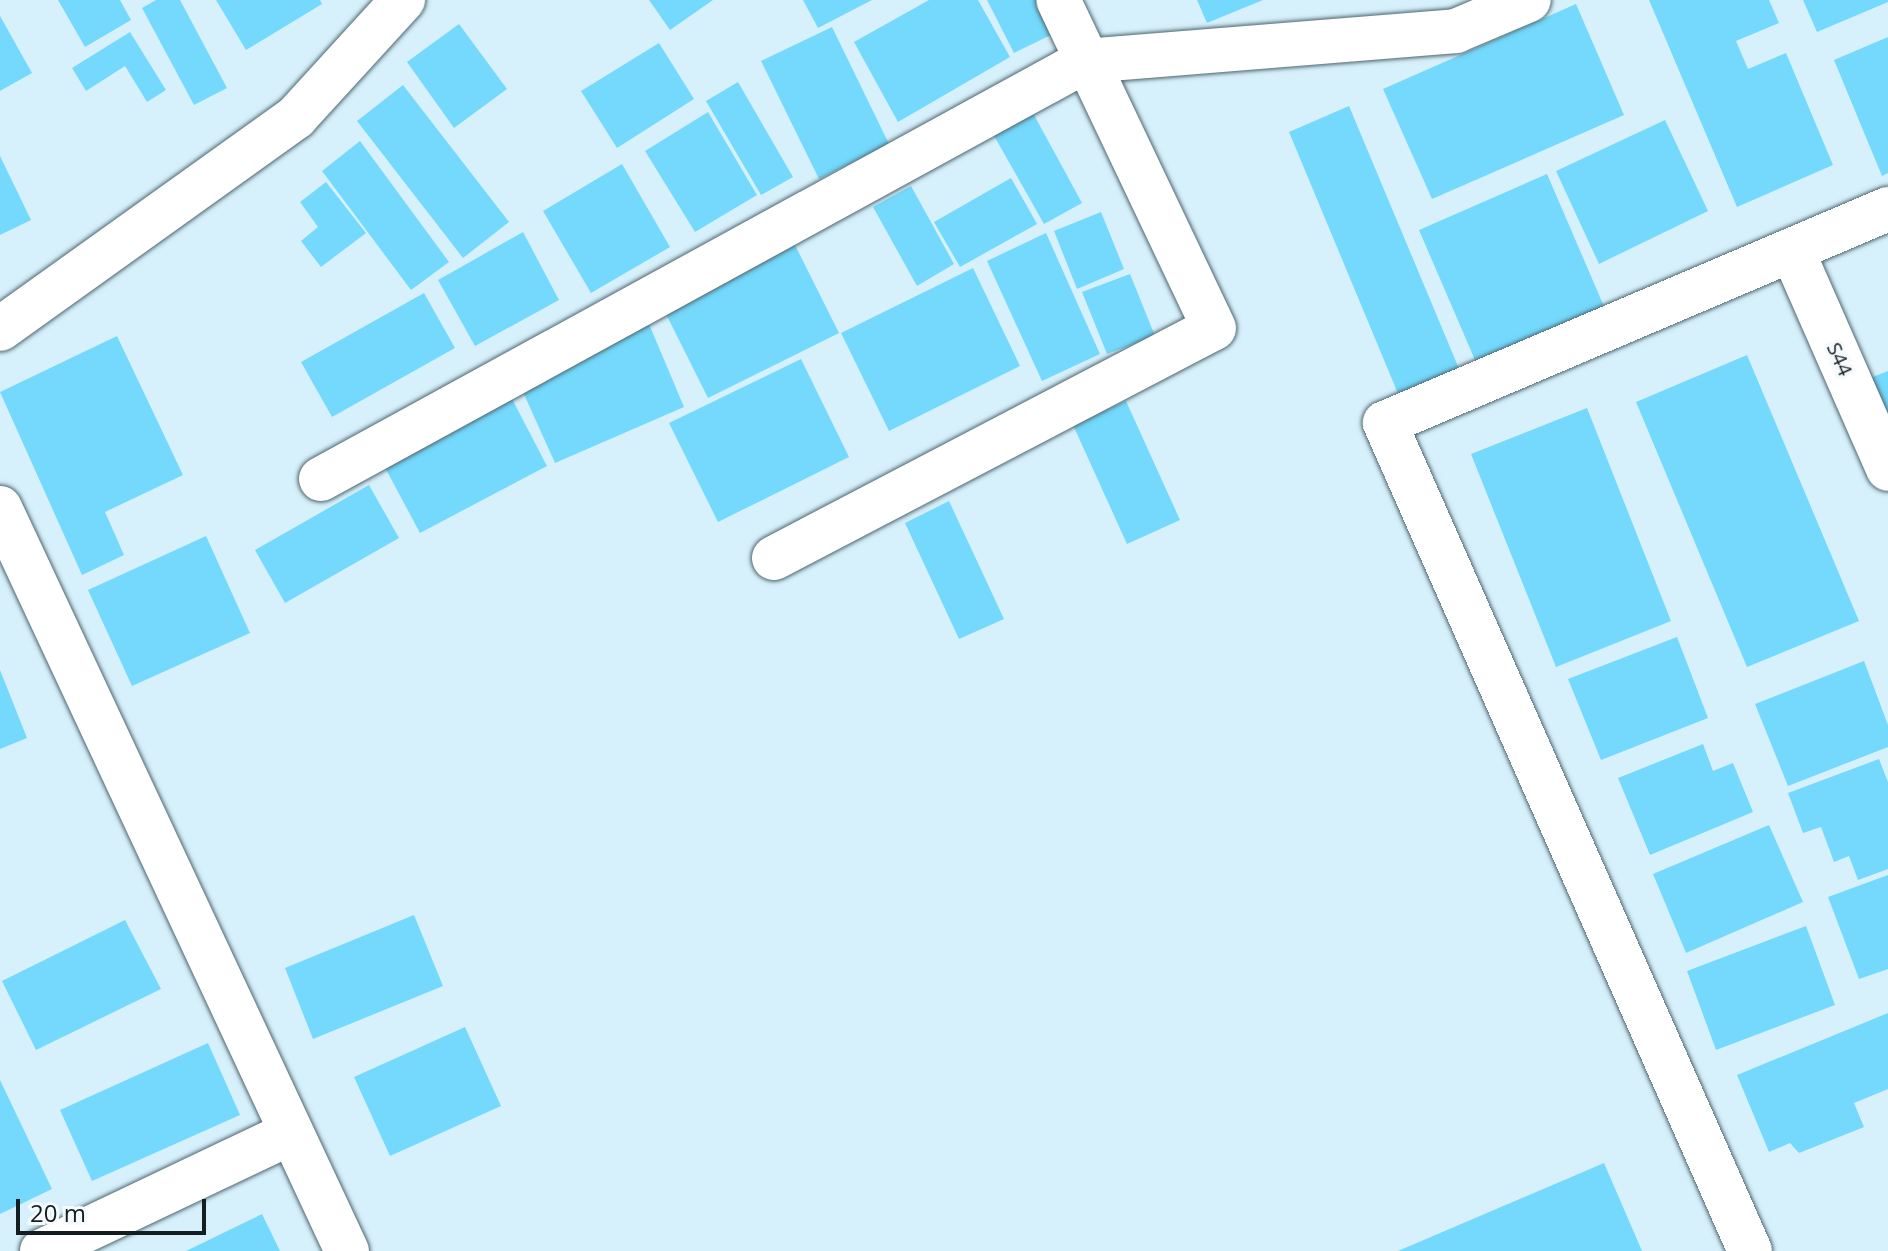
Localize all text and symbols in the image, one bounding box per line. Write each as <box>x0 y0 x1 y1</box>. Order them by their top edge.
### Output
street label: S44 <box>1822 339 1858 379</box>
scale bar <box>20 1183 210 1233</box>
text: 20 m <box>30 1196 86 1229</box>

